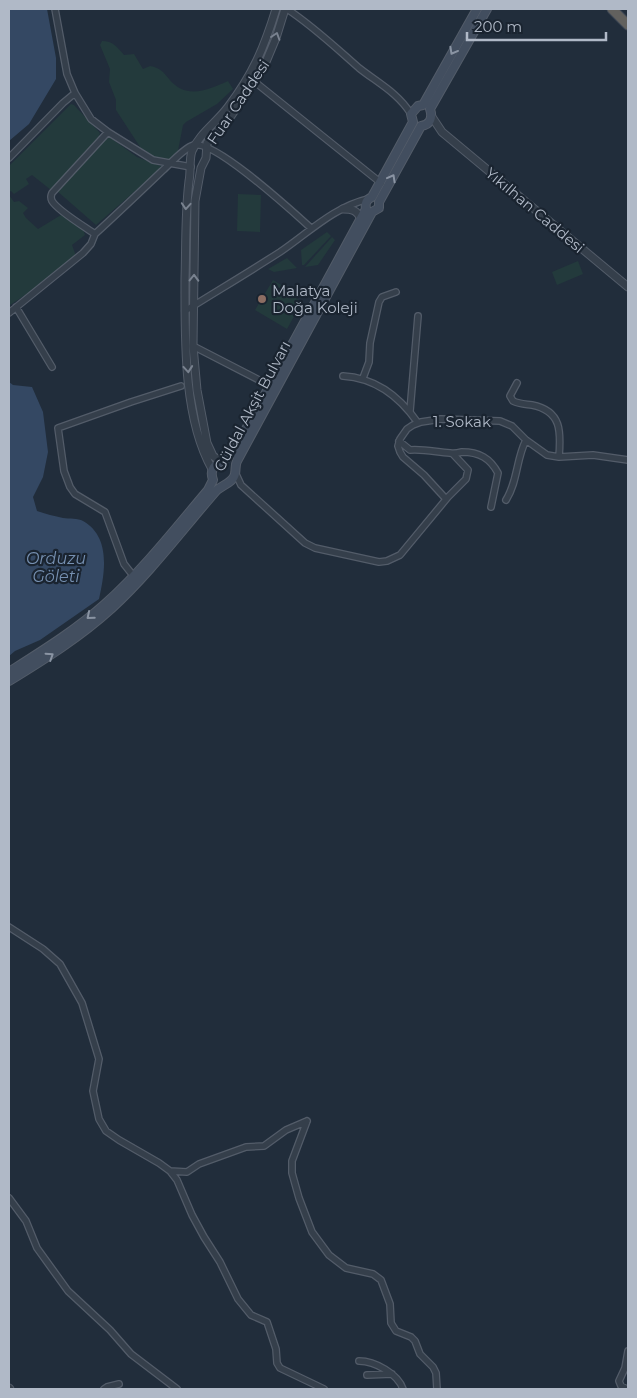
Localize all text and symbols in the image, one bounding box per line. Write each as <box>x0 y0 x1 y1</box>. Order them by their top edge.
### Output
scale bar <box>467 10 606 42</box>
text: 200 m <box>474 17 522 36</box>
one-way arrow <box>270 33 280 41</box>
one-way arrow <box>449 46 459 55</box>
street label: Fuar Caddesi <box>203 56 273 148</box>
street label: Yıkılhan Caddesi <box>482 163 588 257</box>
one-way arrow <box>386 174 396 183</box>
one-way arrow <box>181 203 192 211</box>
one-way arrow <box>189 274 199 282</box>
place label: Malatya Doğa Koleji <box>272 281 358 317</box>
marker: Malatya Doğa Koleji <box>256 293 268 305</box>
street label: Güldal Akşit Bulvarı <box>209 337 295 475</box>
one-way arrow <box>182 365 193 373</box>
street label: 1. Sokak <box>433 412 491 431</box>
water label: Orduzu Göleti <box>26 549 86 586</box>
one-way arrow <box>87 611 96 619</box>
one-way arrow <box>45 653 54 662</box>

